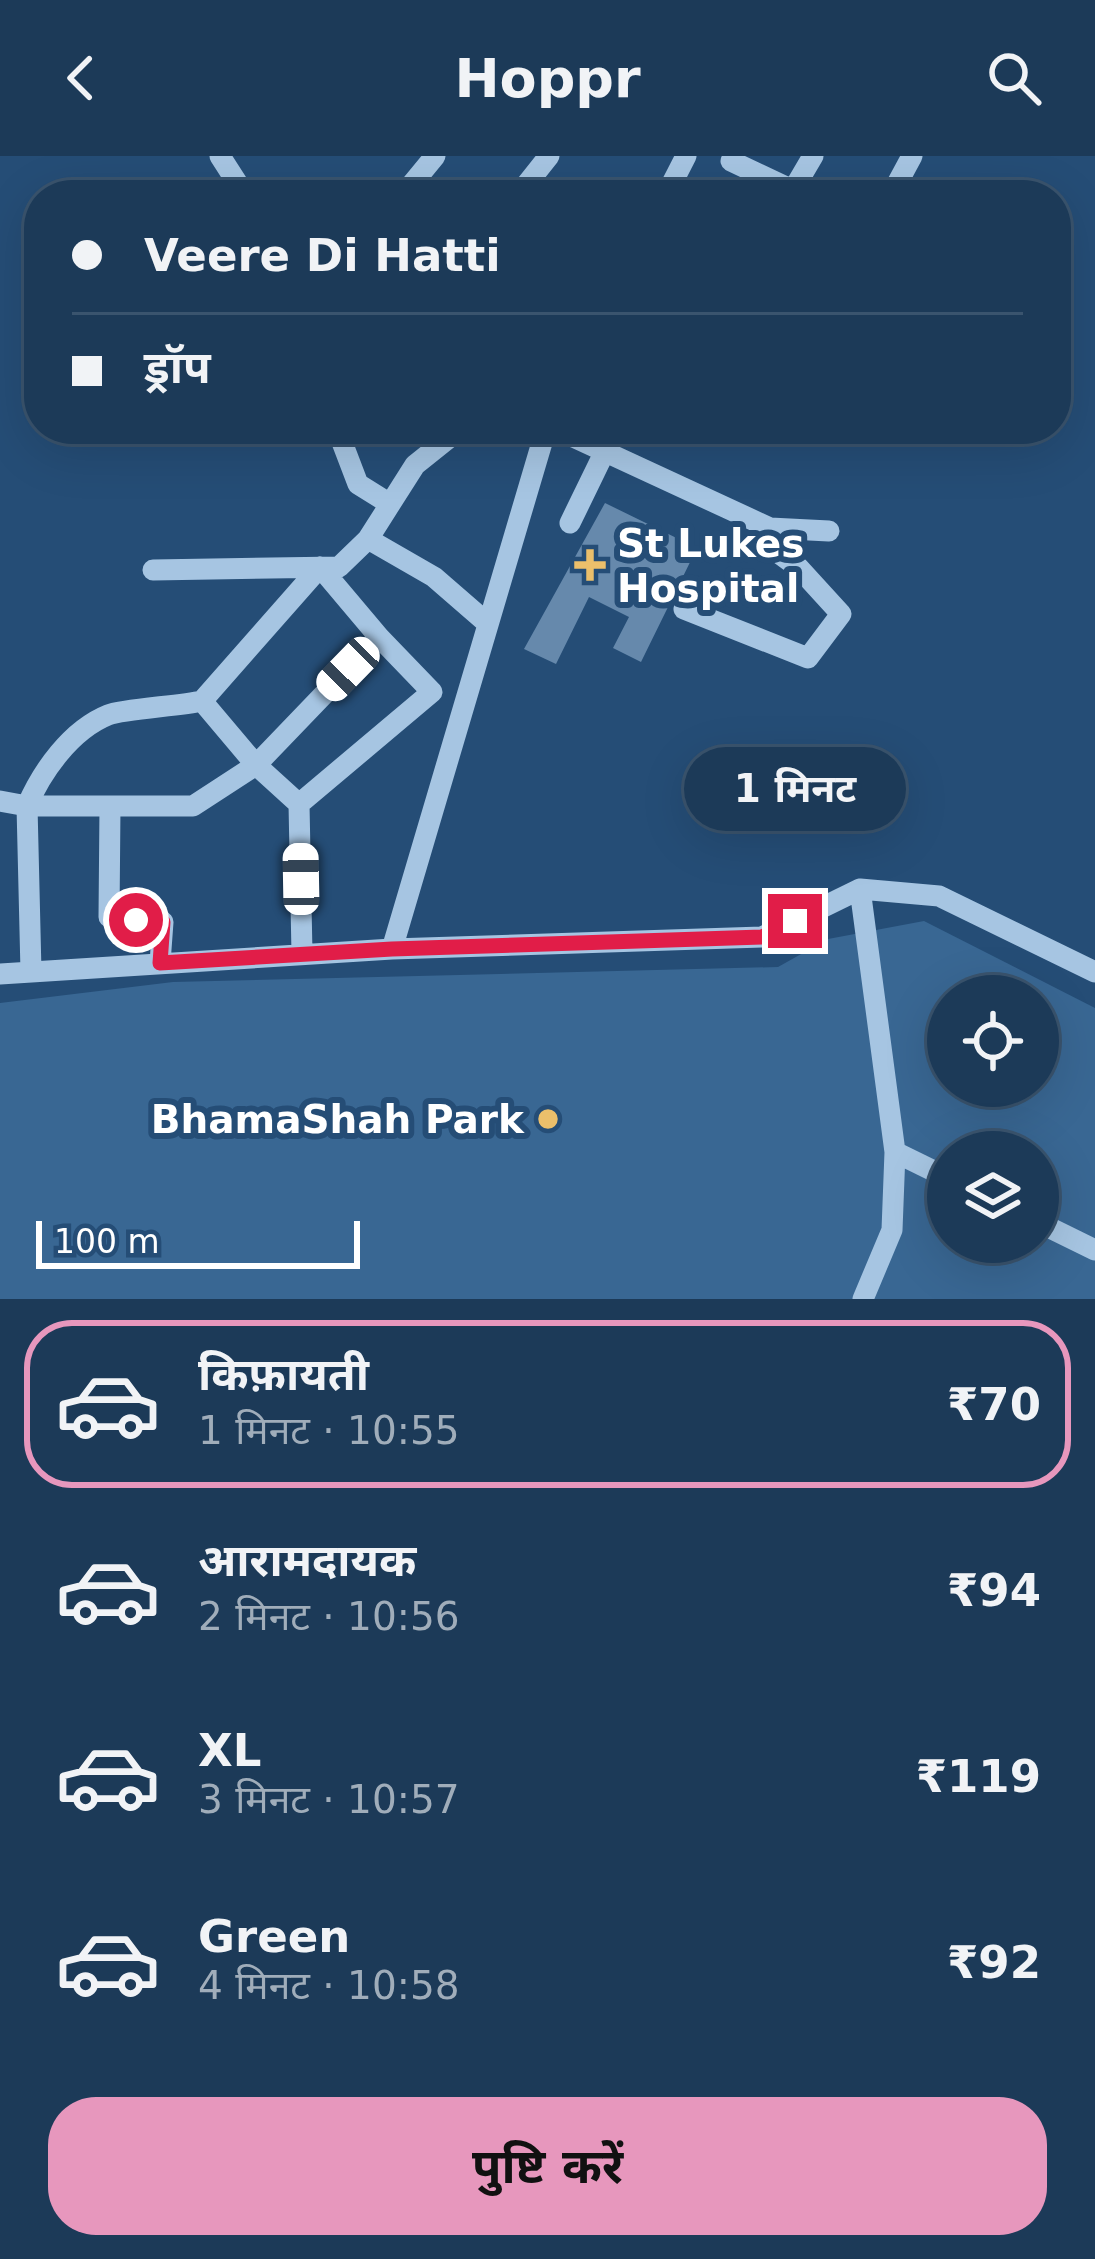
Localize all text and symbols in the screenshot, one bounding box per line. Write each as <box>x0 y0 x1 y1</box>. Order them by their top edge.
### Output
icon: back <box>48 45 114 111</box>
icon: search <box>981 45 1047 111</box>
text: Hoppr <box>454 47 641 110</box>
text: Veere Di Hatti <box>144 229 501 282</box>
text: ड्रॉप <box>144 341 211 394</box>
place label: St Lukes Hospital <box>617 521 804 611</box>
marker: St Lukes Hospital <box>574 549 606 581</box>
car <box>310 631 386 707</box>
callout: 1 मिनट <box>684 747 906 831</box>
text: 1 मिनट <box>734 766 856 811</box>
car <box>282 843 320 915</box>
route start <box>109 893 163 947</box>
route end <box>768 894 822 948</box>
map controls <box>927 975 1059 1263</box>
button: locate <box>927 975 1059 1107</box>
place label: BhamaShah Park <box>151 1097 525 1142</box>
marker: BhamaShah Park <box>535 1106 561 1132</box>
button: layers <box>927 1131 1059 1263</box>
scale bar <box>36 1215 360 1268</box>
text: 100 m <box>54 1222 160 1261</box>
text: किफ़ायती <box>198 1348 369 1401</box>
icon: car <box>54 1350 162 1458</box>
text: ₹70 <box>947 1378 1041 1431</box>
text: 1 मिनट · 10:55 <box>198 1408 460 1453</box>
text: आरामदायक <box>198 1534 416 1587</box>
icon: car <box>54 1536 162 1644</box>
text: ₹94 <box>947 1564 1041 1617</box>
text: 2 मिनट · 10:56 <box>198 1594 460 1639</box>
icon: car <box>54 1722 162 1830</box>
text: XL <box>198 1724 261 1777</box>
text: ₹119 <box>916 1750 1041 1803</box>
text: 3 मिनट · 10:57 <box>198 1777 460 1822</box>
icon: car <box>54 1908 162 2016</box>
text: Green <box>198 1910 350 1963</box>
text: ₹92 <box>947 1936 1041 1989</box>
text: 4 मिनट · 10:58 <box>198 1963 460 2008</box>
button: पुष्टि करें <box>48 2097 1047 2235</box>

